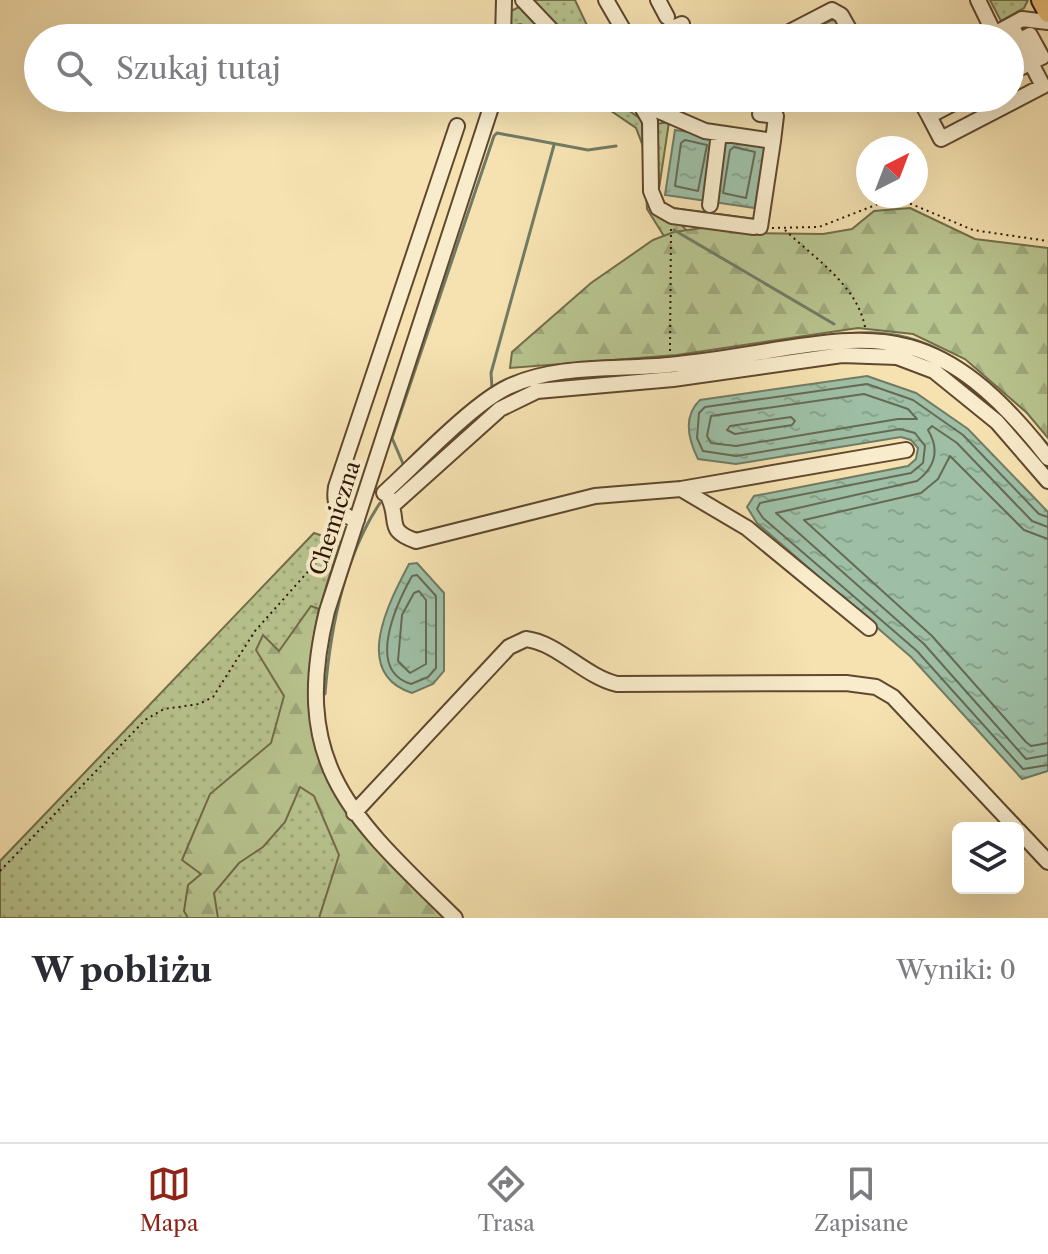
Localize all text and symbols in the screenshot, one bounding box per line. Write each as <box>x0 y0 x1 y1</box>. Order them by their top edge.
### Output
search box <box>24 24 1024 112</box>
icon: search <box>52 46 96 90</box>
text: Szukaj tutaj <box>116 50 281 87</box>
north arrow <box>856 136 928 208</box>
street label: Chemiczna <box>304 457 366 579</box>
map controls <box>952 822 1024 894</box>
button: layers <box>952 822 1024 894</box>
text: W pobliżu <box>32 949 212 991</box>
text: Wyniki: 0 <box>897 954 1016 986</box>
tab: Mapa <box>140 1162 199 1237</box>
tab: Trasa <box>478 1162 535 1237</box>
tab: Zapisane <box>814 1162 908 1237</box>

